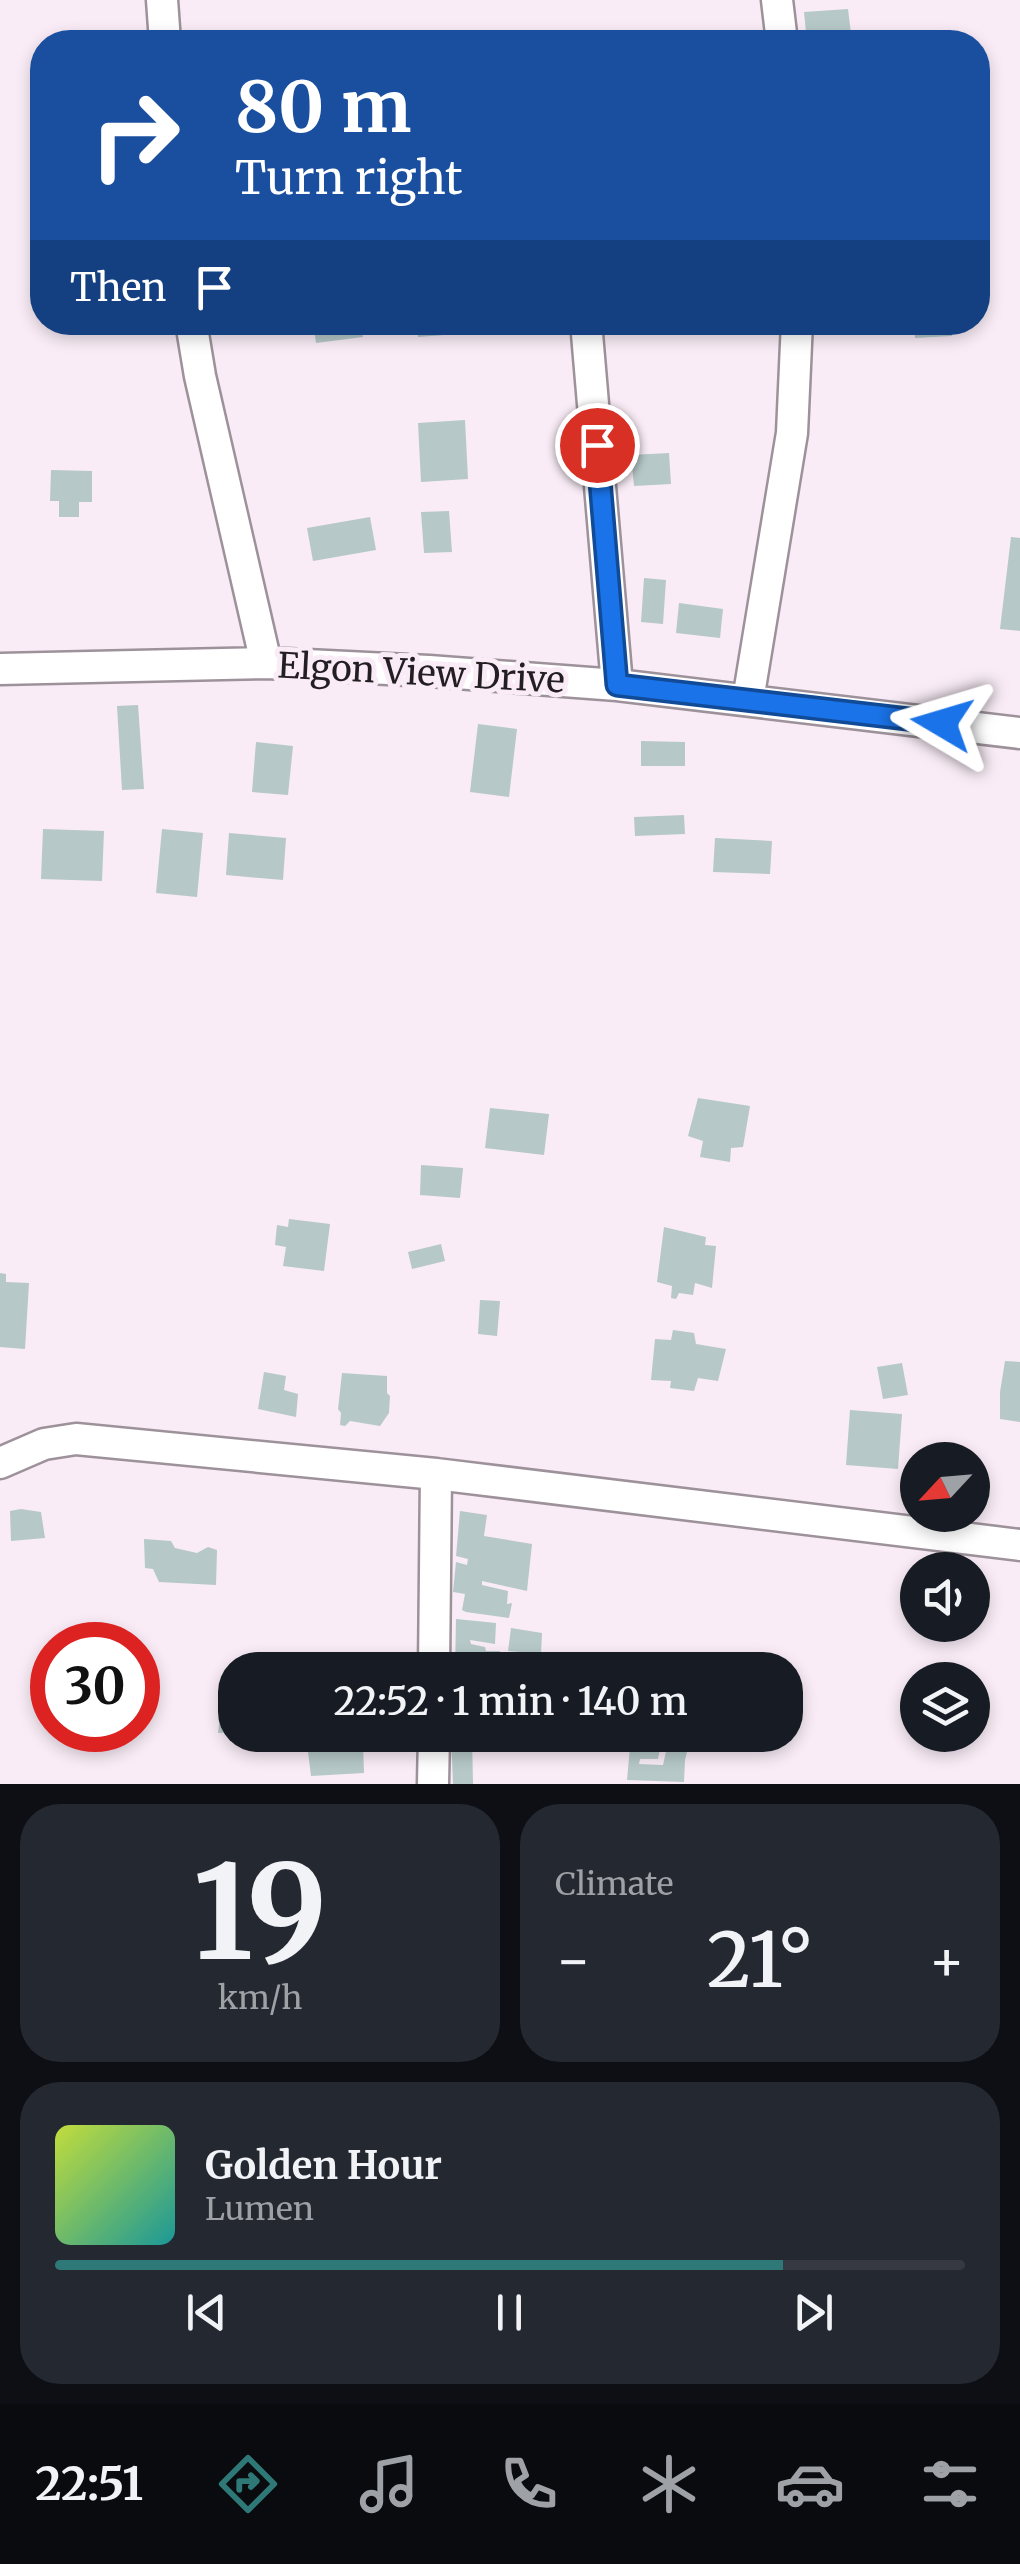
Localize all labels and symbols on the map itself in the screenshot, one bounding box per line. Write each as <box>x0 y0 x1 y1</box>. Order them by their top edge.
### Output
pin <box>555 403 640 488</box>
street label: Elgon View Drive <box>276 644 566 702</box>
position arrow <box>890 671 994 775</box>
north arrow <box>900 1442 990 1532</box>
speed limit sign: 30 <box>30 1622 160 1752</box>

